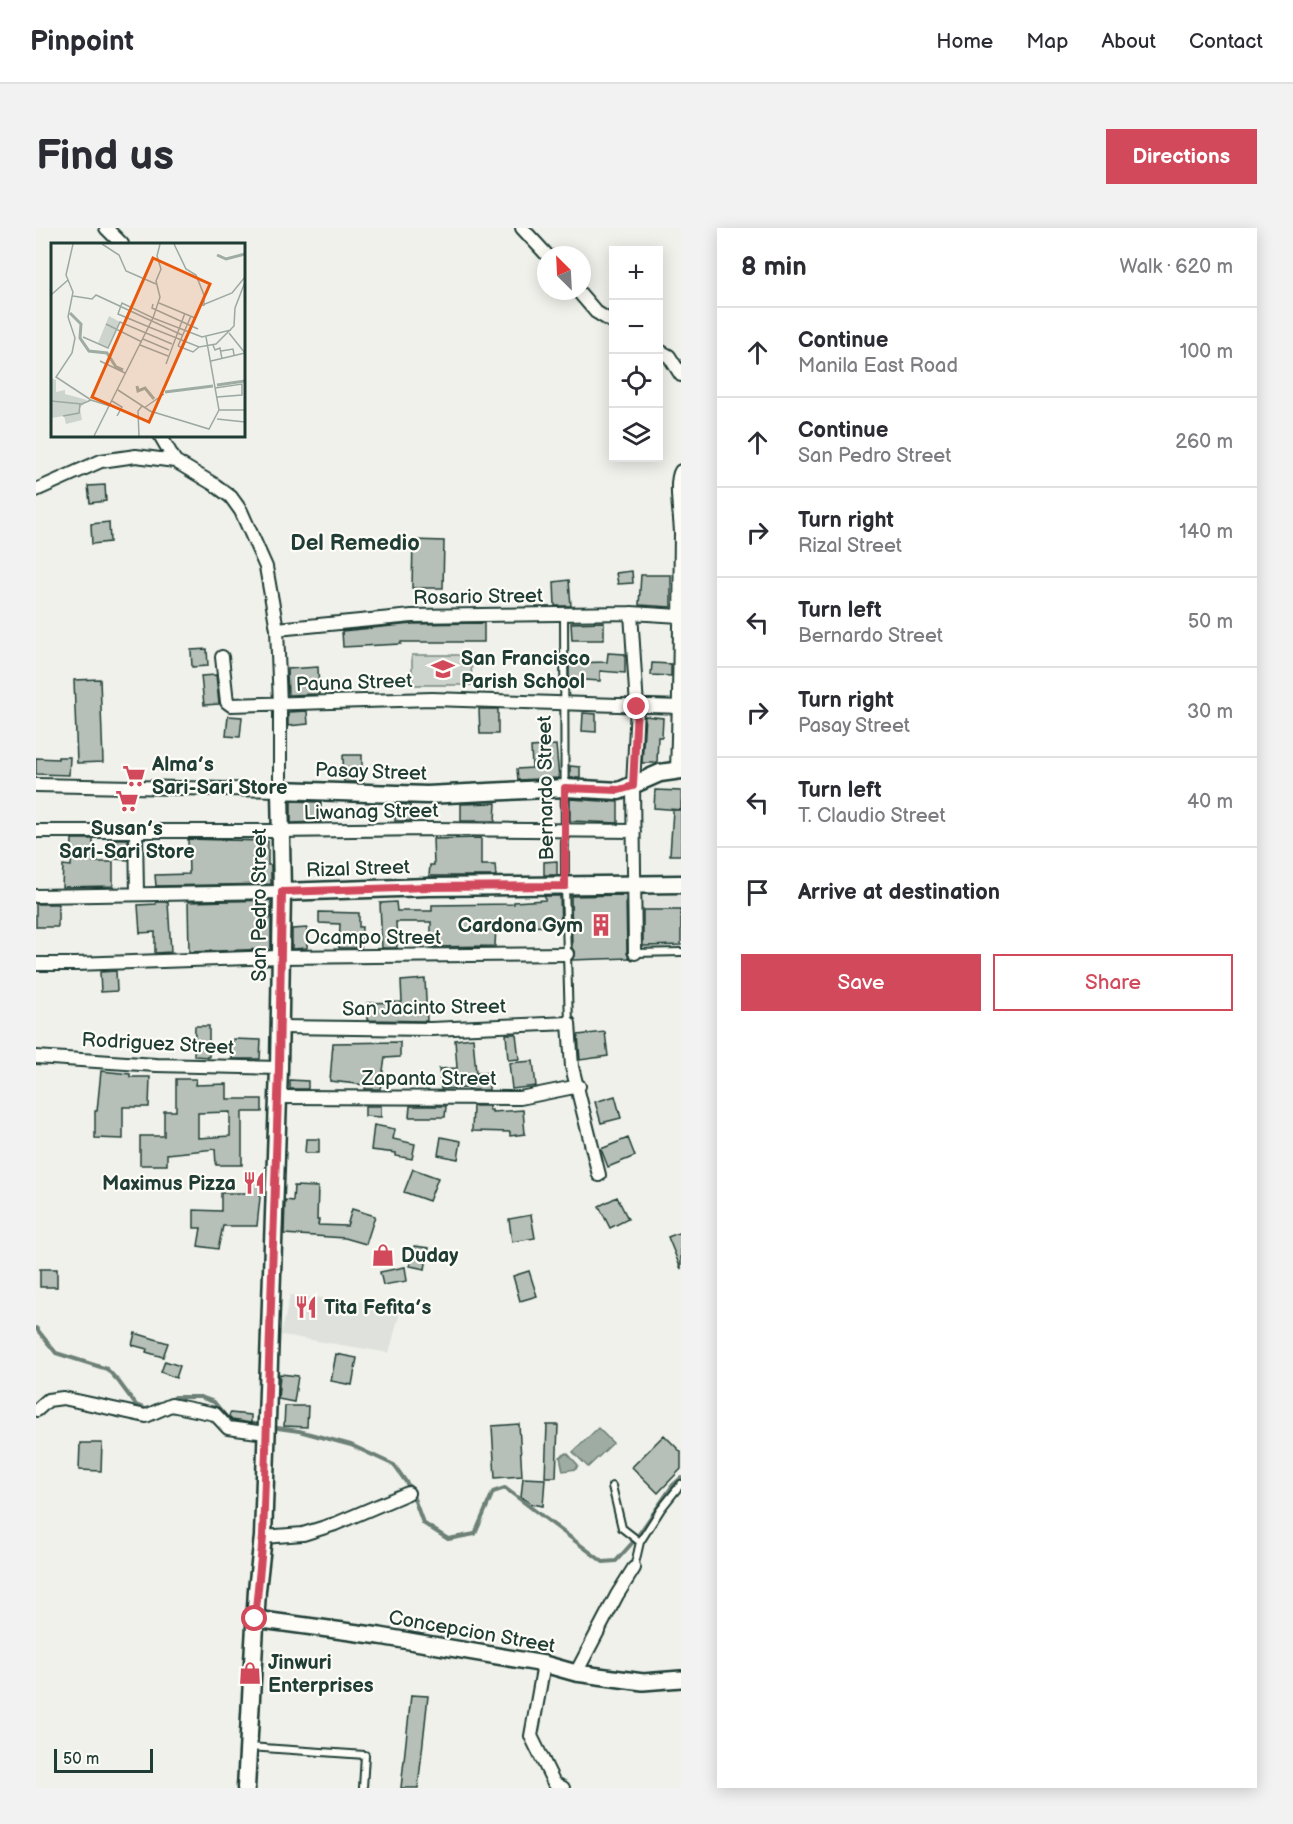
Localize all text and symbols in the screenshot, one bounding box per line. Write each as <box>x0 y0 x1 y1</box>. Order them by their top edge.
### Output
text: Pinpoint <box>30 25 134 58</box>
text: Home <box>936 29 993 54</box>
text: Map <box>1026 29 1068 54</box>
text: About <box>1101 29 1156 54</box>
text: Contact <box>1189 29 1263 54</box>
button: Directions <box>1106 129 1257 184</box>
text: Find us <box>36 131 174 182</box>
inset map <box>51 243 244 436</box>
north arrow <box>537 246 591 300</box>
map controls <box>609 246 663 462</box>
button: + <box>609 246 663 300</box>
text: 8 min <box>741 252 807 283</box>
text: Walk · 620 m <box>1120 255 1233 279</box>
button: − <box>609 300 663 354</box>
text: Continue <box>798 327 888 354</box>
icon: ahead <box>741 336 774 369</box>
text: 100 m <box>1180 340 1233 364</box>
button: locate <box>609 354 663 408</box>
text: Manila East Road <box>798 354 958 378</box>
button: layers <box>609 408 663 462</box>
text: Continue <box>798 417 888 444</box>
icon: ahead <box>741 426 774 459</box>
text: 260 m <box>1175 430 1233 454</box>
text: San Pedro Street <box>798 444 951 468</box>
text: Turn right <box>798 507 894 534</box>
icon: right <box>741 516 774 549</box>
text: 140 m <box>1179 520 1233 544</box>
district label: Del Remedio <box>290 530 420 557</box>
text: Rizal Street <box>798 534 902 558</box>
street label: Rosario Street <box>413 584 543 610</box>
text: Turn left <box>798 597 882 624</box>
icon: left <box>741 606 774 639</box>
text: 50 m <box>1188 610 1233 634</box>
text: Bernardo Street <box>798 624 943 648</box>
place label: San Francisco Parish School <box>461 647 590 694</box>
school or university icon: San Francisco Parish School <box>430 656 456 682</box>
street label: Pauna Street <box>295 669 413 697</box>
text: Turn right <box>798 687 894 714</box>
route end <box>623 693 649 719</box>
icon: right <box>741 696 774 729</box>
text: 30 m <box>1187 700 1233 724</box>
text: Pasay Street <box>798 714 910 738</box>
street label: Bernardo Street <box>533 715 559 861</box>
place label: Alma’s Sari-Sari Store <box>151 753 288 800</box>
street label: Pasay Street <box>315 758 427 786</box>
supermarket icon: Alma’s Sari-Sari Store <box>121 763 147 789</box>
text: Turn left <box>798 777 882 804</box>
icon: left <box>741 786 774 819</box>
supermarket icon: Susan’s Sari-Sari Store <box>114 788 140 814</box>
text: 40 m <box>1187 790 1233 814</box>
street label: Liwanag Street <box>303 799 439 825</box>
text: T. Claudio Street <box>798 804 946 828</box>
place label: Susan’s Sari-Sari Store <box>59 817 195 864</box>
street label: San Pedro Street <box>248 828 272 982</box>
street label: Rizal Street <box>306 855 410 883</box>
icon: arrive <box>741 876 774 909</box>
text: Arrive at destination <box>798 879 1000 906</box>
building icon: Cardona Gym <box>588 912 614 938</box>
place label: Cardona Gym <box>458 914 583 938</box>
street label: Ocampo Street <box>305 926 441 950</box>
button: Save <box>741 954 981 1011</box>
button: Share <box>993 954 1233 1011</box>
street label: San Jacinto Street <box>342 995 506 1021</box>
street label: Rodriguez Street <box>81 1028 235 1060</box>
street label: Zapanta Street <box>361 1067 496 1091</box>
restaurant icon: Maximus Pizza <box>241 1170 267 1196</box>
place label: Maximus Pizza <box>102 1172 236 1196</box>
shop icon: Duday <box>370 1242 396 1268</box>
place label: Duday <box>401 1244 459 1268</box>
restaurant icon: Tita Fefita’s <box>293 1294 319 1320</box>
place label: Tita Fefita’s <box>324 1296 431 1320</box>
route start <box>241 1605 267 1631</box>
street label: Concepcion Street <box>387 1606 557 1658</box>
place label: Jinwuri Enterprises <box>268 1651 374 1698</box>
shop icon: Jinwuri Enterprises <box>237 1660 263 1686</box>
scale bar <box>54 1746 153 1774</box>
text: 50 m <box>63 1750 99 1769</box>

